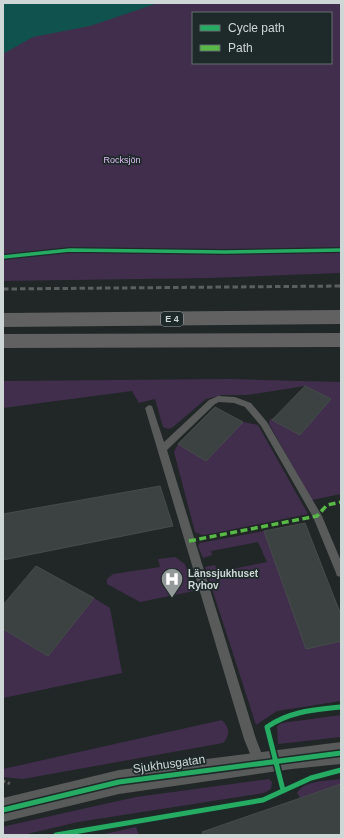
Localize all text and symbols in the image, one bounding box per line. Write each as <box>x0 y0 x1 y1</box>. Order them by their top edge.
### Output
legend <box>192 12 332 64</box>
text: Cycle path <box>228 21 285 35</box>
text: Path <box>228 41 253 55</box>
park label: Rocksjön <box>103 155 141 165</box>
road number: E 4 <box>161 312 183 326</box>
hospital icon: Länssjukhuset Ryhov <box>159 566 185 599</box>
place label: Länssjukhuset Ryhov <box>188 568 259 591</box>
street label: Sjukhusgatan <box>132 752 206 776</box>

